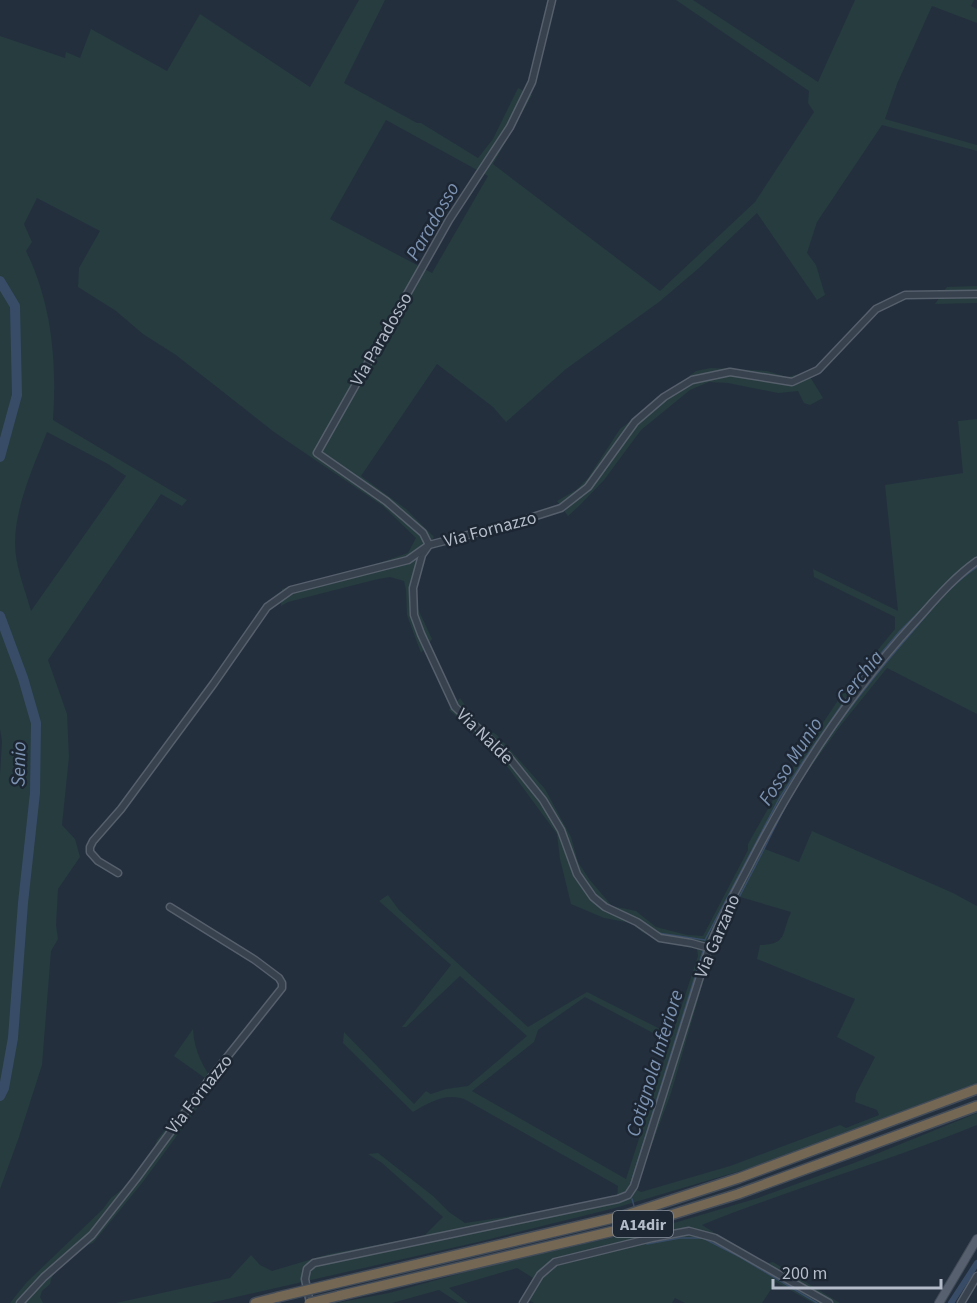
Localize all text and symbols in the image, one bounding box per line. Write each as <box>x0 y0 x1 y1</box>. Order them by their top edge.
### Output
water label: Paradosso <box>399 177 467 266</box>
street label: Via Paradosso <box>345 288 418 391</box>
street label: Via Fornazzo <box>441 505 539 554</box>
water label: Cerchia <box>829 645 890 710</box>
street label: Via Nalde <box>451 703 519 770</box>
water label: Fosso Munio <box>752 712 830 811</box>
water label: Senio <box>5 741 33 787</box>
street label: Via Garzano <box>689 891 746 982</box>
water label: Cotignola Inferiore <box>619 986 691 1140</box>
street label: Via Fornazzo <box>160 1049 238 1139</box>
road number: A14dir <box>613 1211 673 1237</box>
scale bar <box>773 1252 941 1290</box>
text: 200 m <box>782 1261 827 1286</box>

